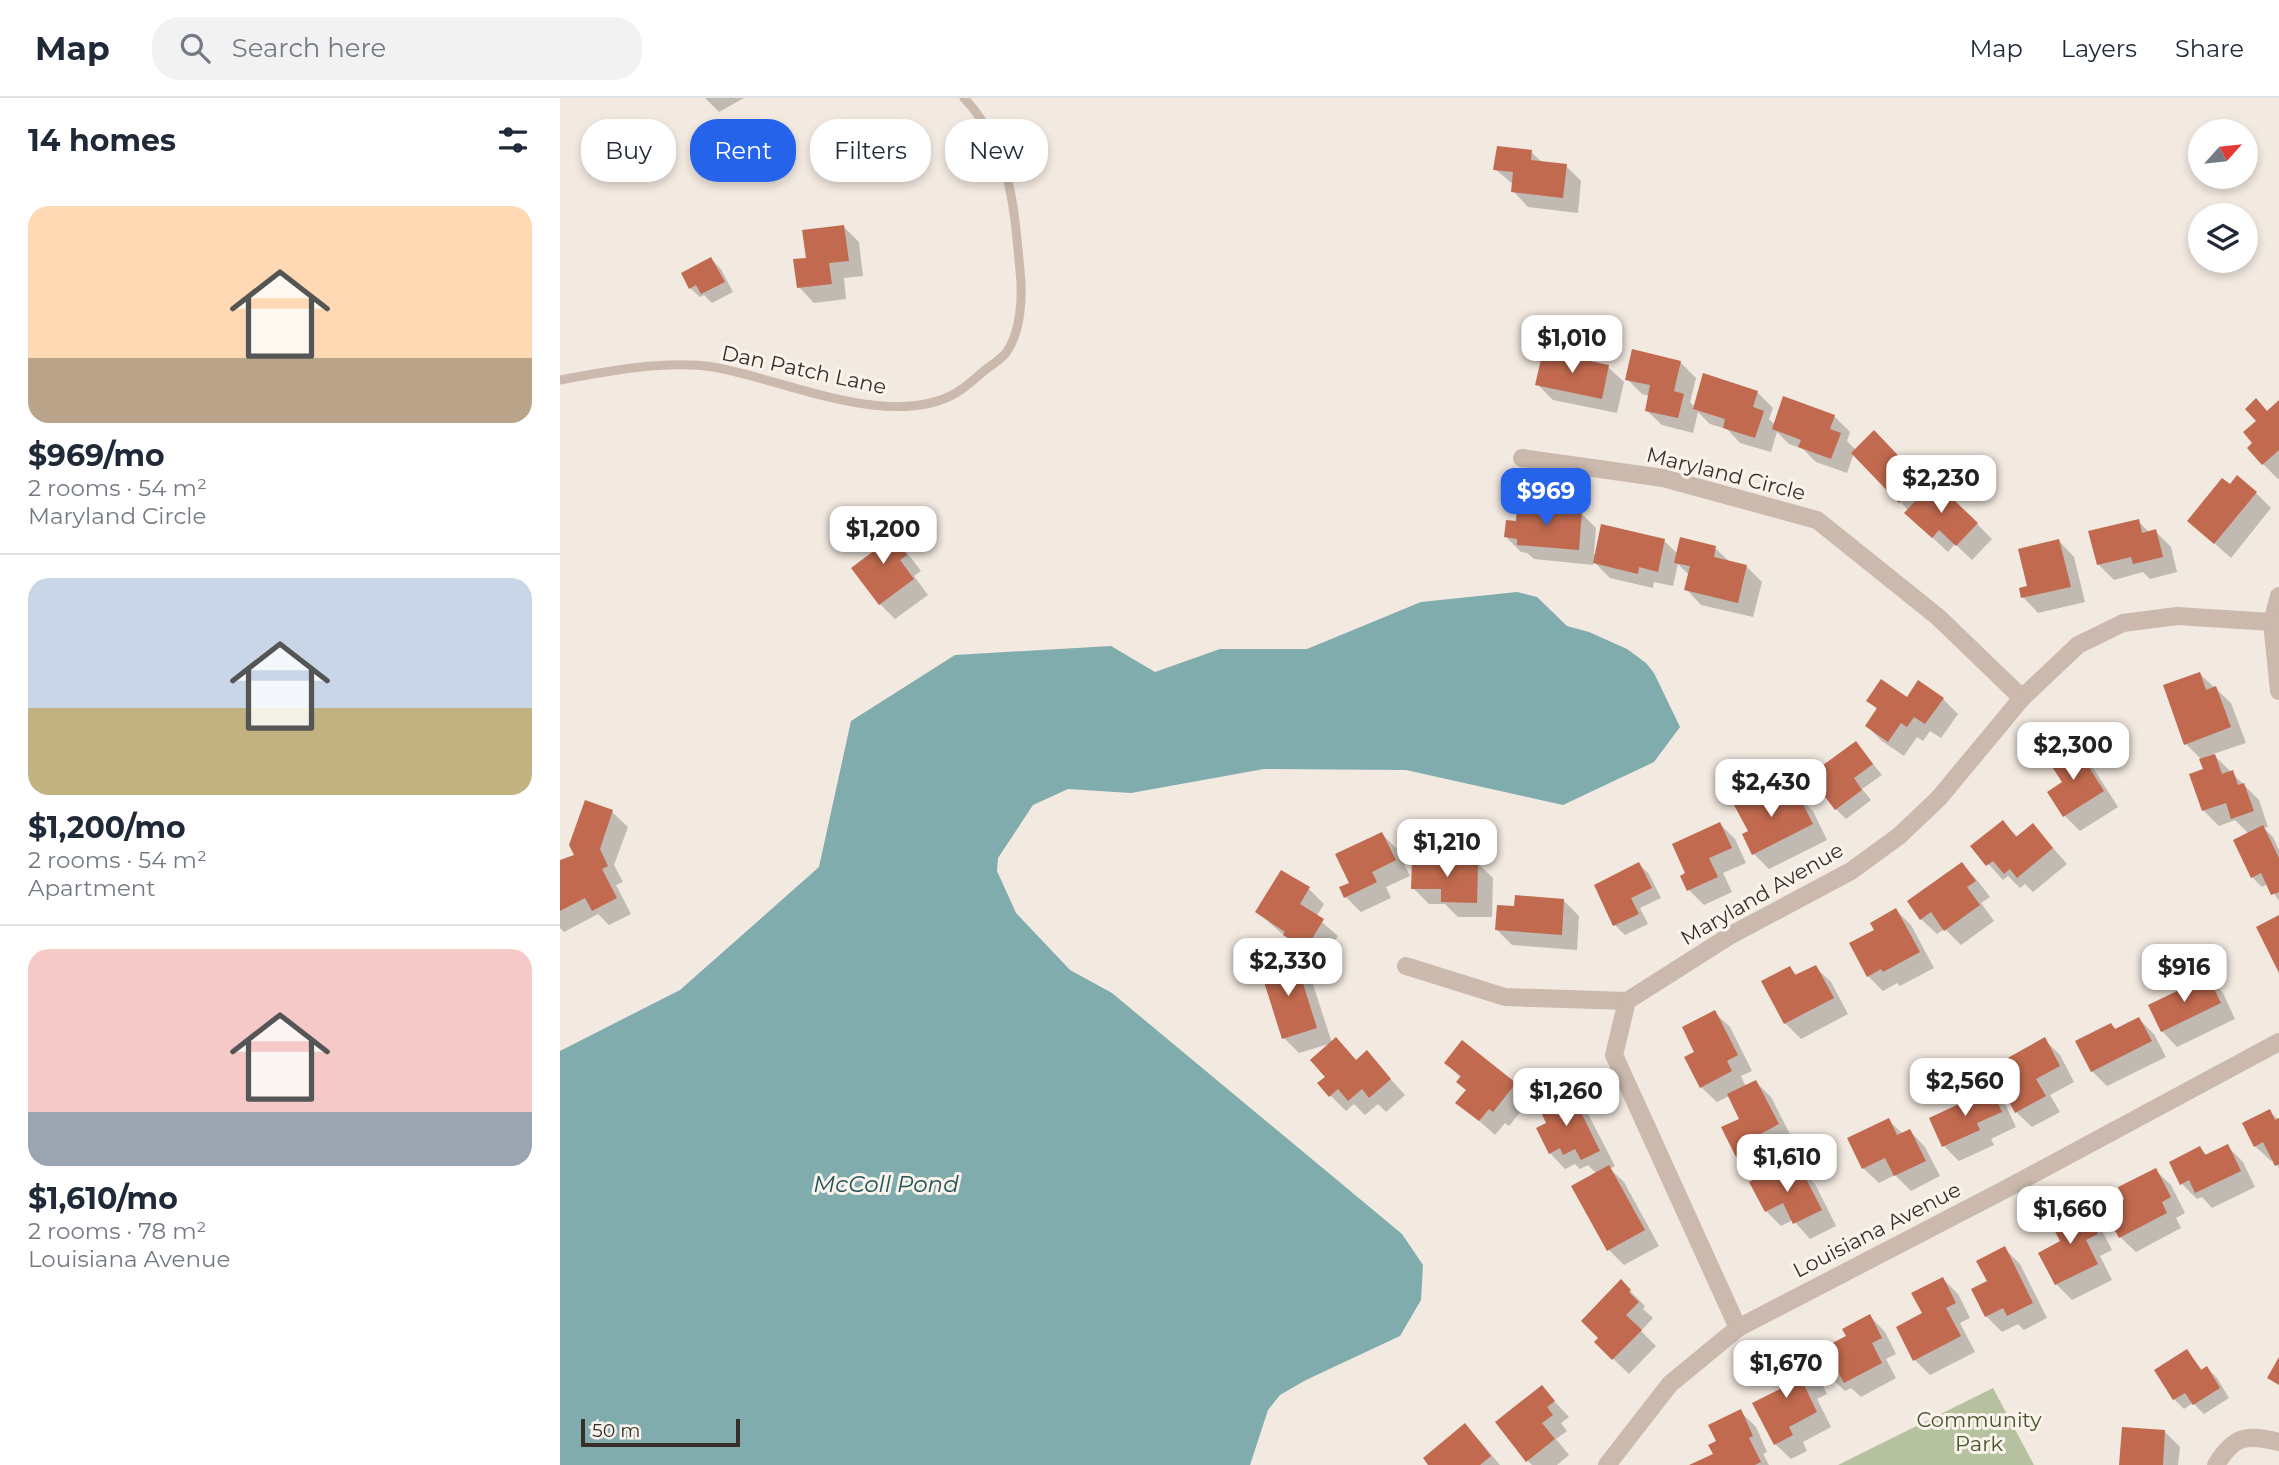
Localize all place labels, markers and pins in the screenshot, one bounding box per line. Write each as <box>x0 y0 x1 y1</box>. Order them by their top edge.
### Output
pin: $1,010 <box>1515 316 1629 375</box>
pin: $2,230 <box>1884 456 1998 515</box>
pin: $969 <box>1505 468 1587 528</box>
pin: $1,200 <box>826 506 940 566</box>
pin: $2,300 <box>2016 722 2130 782</box>
pin: $2,430 <box>1714 760 1828 819</box>
pin: $1,210 <box>1390 820 1504 879</box>
pin: $2,330 <box>1231 939 1345 998</box>
pin: $916 <box>2143 944 2225 1004</box>
pin: $2,560 <box>1908 1058 2022 1118</box>
pin: $1,260 <box>1509 1068 1623 1128</box>
pin: $1,610 <box>1730 1134 1844 1194</box>
pin: $1,660 <box>2013 1186 2127 1246</box>
pin: $1,670 <box>1729 1340 1843 1400</box>

